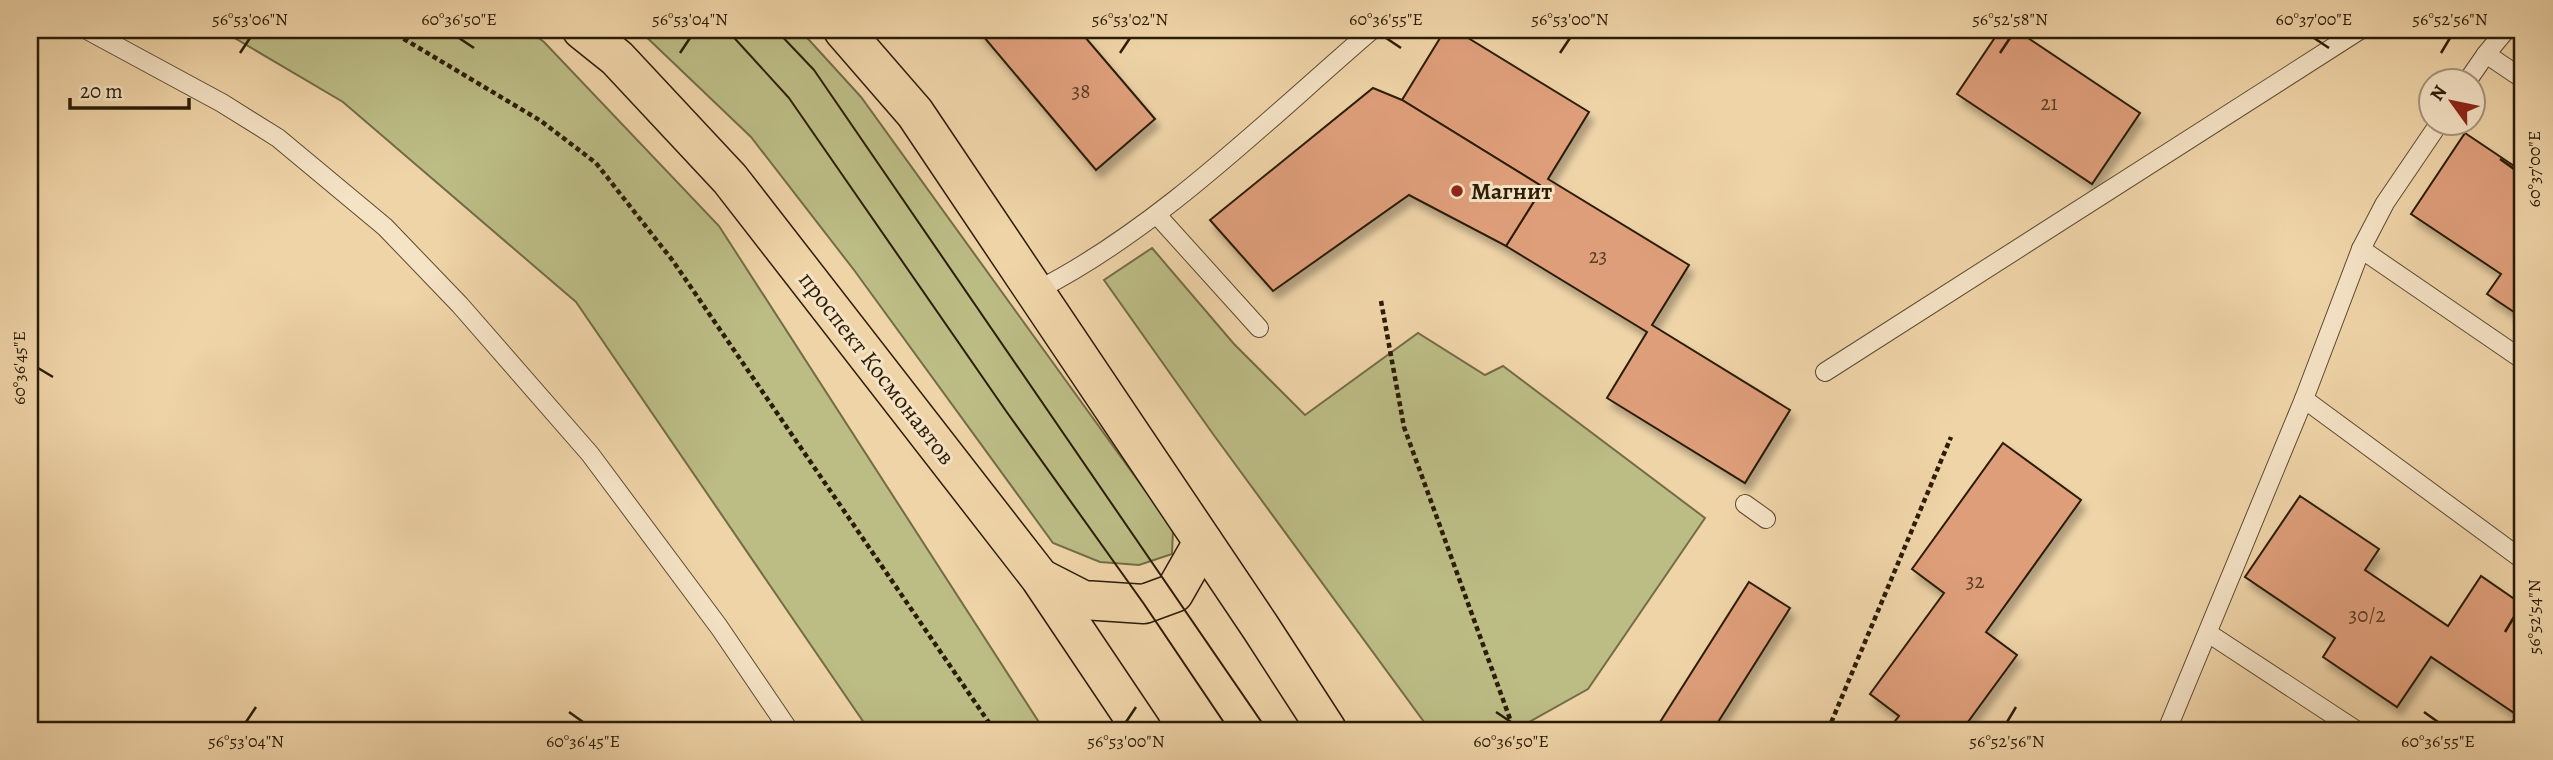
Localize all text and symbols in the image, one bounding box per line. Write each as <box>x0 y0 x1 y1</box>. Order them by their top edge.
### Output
text: 56°53'06"N <box>212 7 288 31</box>
text: 60°36'50"E <box>421 7 497 31</box>
text: 56°53'04"N <box>652 7 728 31</box>
text: 56°53'02"N <box>1092 7 1168 31</box>
text: 60°36'55"E <box>1349 7 1423 31</box>
text: 56°53'00"N <box>1531 7 1609 31</box>
text: 56°52'58"N <box>1972 7 2048 31</box>
text: 60°37'00"E <box>2276 7 2352 31</box>
text: 56°52'56"N <box>2412 7 2488 31</box>
scale bar <box>70 66 189 110</box>
north arrow <box>2416 66 2486 136</box>
text: 20 m <box>80 77 123 105</box>
house number: 38 <box>1072 77 1090 105</box>
text: N <box>2424 80 2453 106</box>
house number: 21 <box>2040 89 2058 117</box>
text: 60°37'00"E <box>2522 131 2546 207</box>
place label: Магнит <box>1471 175 1552 207</box>
marker: Магнит <box>1449 183 1465 199</box>
house number: 23 <box>1589 242 1607 270</box>
street label: проспект Космонавтов <box>791 265 963 471</box>
text: 60°36'45"E <box>7 331 31 405</box>
house number: 32 <box>1966 567 1984 595</box>
text: 56°52'54"N <box>2522 579 2546 655</box>
house number: 30/2 <box>2349 601 2385 629</box>
text: 56°53'04"N <box>208 729 284 753</box>
text: 60°36'45"E <box>546 729 620 753</box>
text: 56°53'00"N <box>1087 729 1165 753</box>
text: 60°36'50"E <box>1473 729 1549 753</box>
text: 56°52'56"N <box>1969 729 2045 753</box>
text: 60°36'55"E <box>2401 729 2475 753</box>

